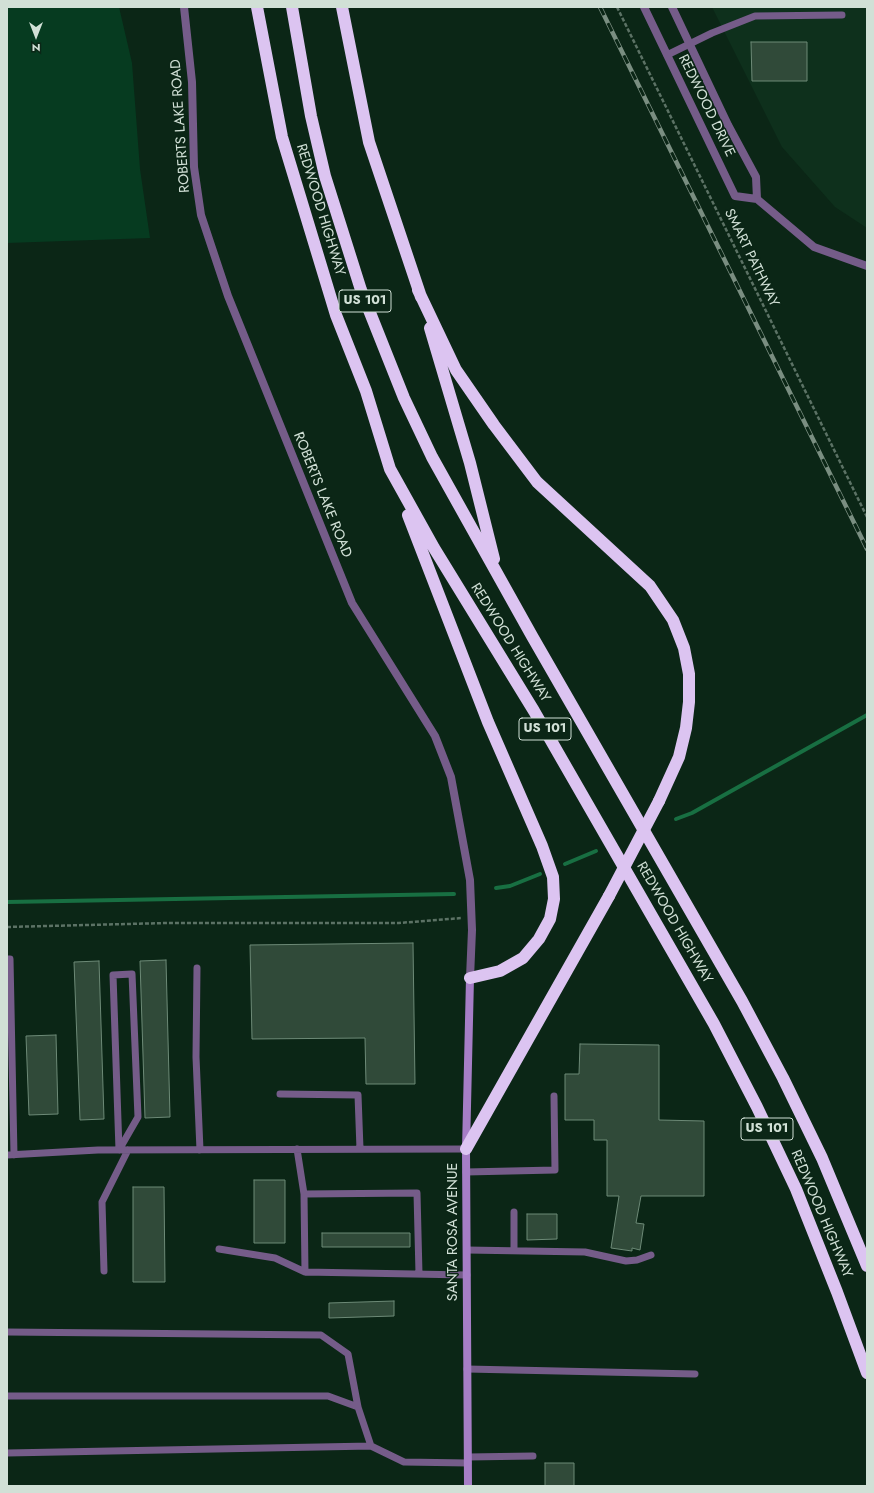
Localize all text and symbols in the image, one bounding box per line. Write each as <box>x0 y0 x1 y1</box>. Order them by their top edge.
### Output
north arrow <box>16 16 56 56</box>
text: N <box>32 40 40 56</box>
street label: REDWOOD DRIVE <box>674 52 738 160</box>
street label: ROBERTS LAKE ROAD <box>168 59 194 193</box>
street label: REDWOOD HIGHWAY <box>292 142 348 278</box>
street label: SMART PATHWAY <box>720 206 782 310</box>
road number: US 101 <box>339 290 391 312</box>
street label: ROBERTS LAKE ROAD <box>289 430 355 560</box>
street label: REDWOOD HIGHWAY <box>467 580 553 706</box>
road number: US 101 <box>519 718 571 740</box>
street label: REDWOOD HIGHWAY <box>632 859 716 987</box>
road number: US 101 <box>741 1118 793 1140</box>
street label: REDWOOD HIGHWAY <box>787 1148 855 1280</box>
street label: SANTA ROSA AVENUE <box>446 1163 462 1301</box>

